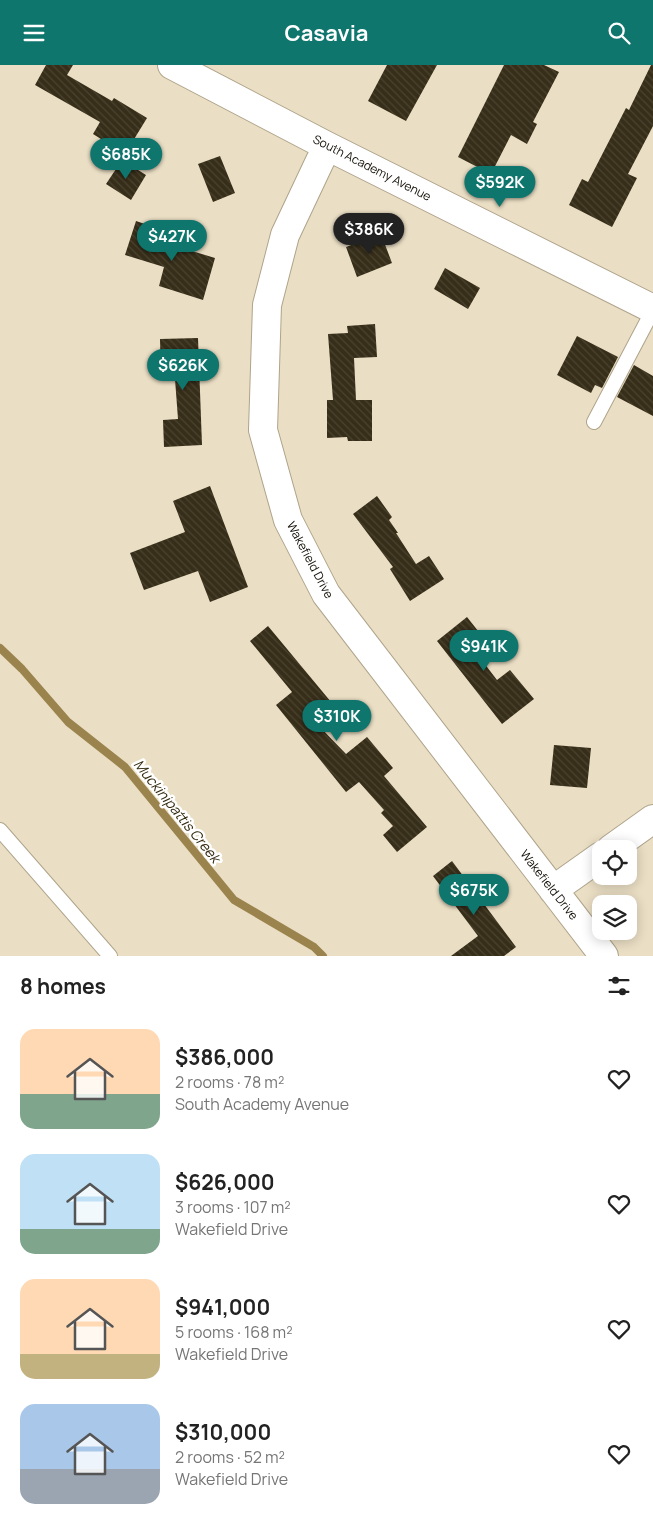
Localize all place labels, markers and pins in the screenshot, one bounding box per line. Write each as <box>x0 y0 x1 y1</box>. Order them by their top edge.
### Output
pin: $685K <box>91 137 161 180</box>
pin: $592K <box>465 165 535 208</box>
pin: $386K <box>334 213 404 255</box>
pin: $427K <box>137 219 207 262</box>
pin: $626K <box>148 349 218 391</box>
pin: $941K <box>449 629 519 672</box>
pin: $310K <box>302 699 372 742</box>
pin: $675K <box>439 873 509 916</box>

